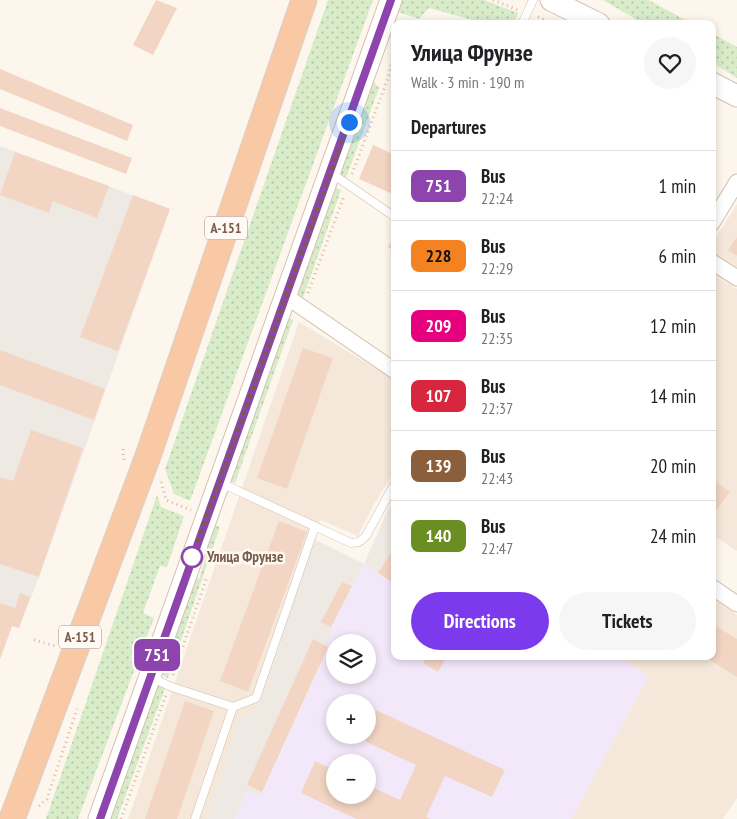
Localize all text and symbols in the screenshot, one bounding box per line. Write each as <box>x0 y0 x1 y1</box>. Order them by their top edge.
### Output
text: Улица Фрунзе <box>411 37 533 68</box>
button: heart <box>644 37 696 89</box>
text: Walk · 3 min · 190 m <box>411 72 524 92</box>
your location <box>337 110 362 135</box>
text: Departures <box>411 115 486 139</box>
text: Bus <box>481 164 505 188</box>
text: 751 <box>426 174 451 197</box>
text: 1 min <box>659 174 696 198</box>
text: 22:24 <box>481 188 513 208</box>
road number: А-151 <box>205 217 247 240</box>
text: Bus <box>481 234 505 258</box>
text: 228 <box>426 244 451 267</box>
text: 6 min <box>659 244 696 268</box>
text: 22:29 <box>481 258 513 278</box>
text: Bus <box>481 304 505 328</box>
text: 209 <box>426 314 451 337</box>
text: 12 min <box>650 314 696 338</box>
text: 22:35 <box>481 328 513 348</box>
text: Bus <box>481 374 505 398</box>
text: 107 <box>426 384 451 407</box>
text: 14 min <box>650 384 696 408</box>
text: 22:37 <box>481 398 513 418</box>
text: Bus <box>481 444 505 468</box>
text: 139 <box>426 454 451 477</box>
text: 20 min <box>650 454 696 478</box>
text: 22:43 <box>481 468 513 488</box>
text: Bus <box>481 514 505 538</box>
text: 140 <box>426 524 451 547</box>
text: 24 min <box>650 524 696 548</box>
text: 22:47 <box>481 538 513 558</box>
marker: Улица Фрунзе <box>181 546 203 568</box>
place label: Улица Фрунзе <box>206 547 283 566</box>
button: Directions <box>411 592 549 650</box>
button: Tickets <box>559 592 696 650</box>
road number: А-151 <box>59 626 101 649</box>
map controls <box>326 634 376 804</box>
button: layers <box>326 634 376 684</box>
line badge: 751 <box>128 639 186 671</box>
text: 751 <box>144 643 170 666</box>
button: + <box>326 694 376 744</box>
button: − <box>326 754 376 804</box>

